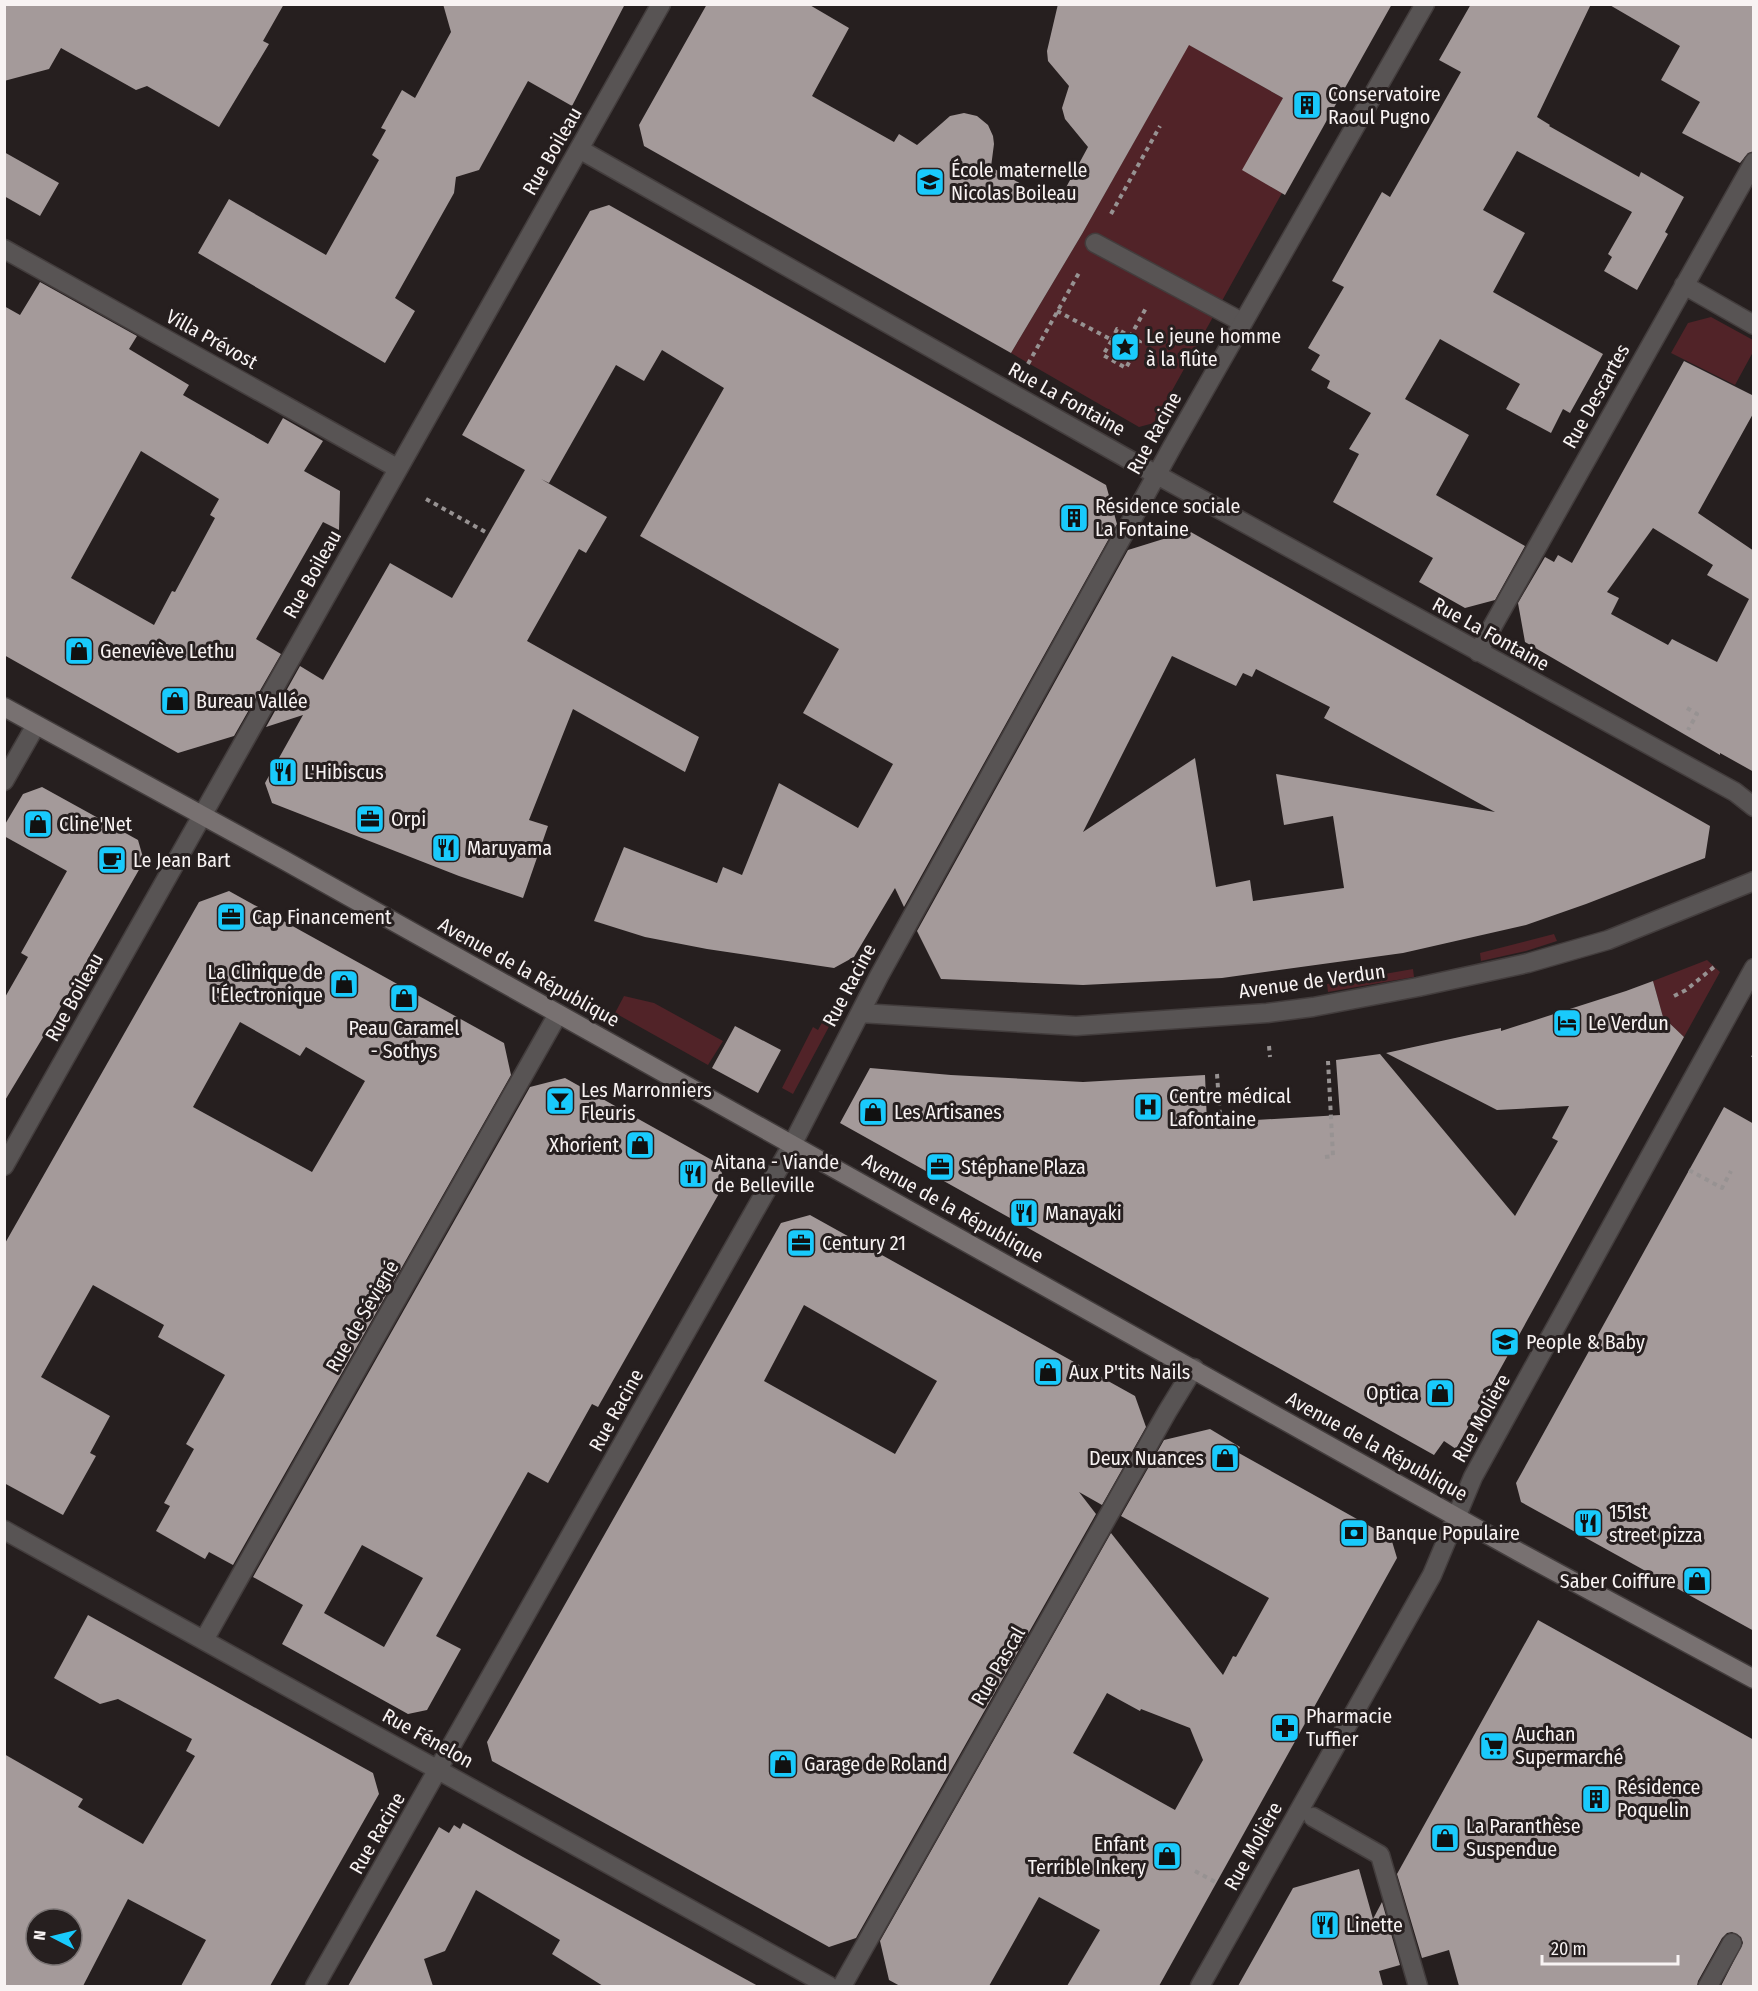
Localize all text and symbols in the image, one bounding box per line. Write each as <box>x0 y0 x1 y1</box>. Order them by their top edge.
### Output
place label: Conservatoire Raoul Pugno <box>1328 82 1441 129</box>
building icon: Conservatoire Raoul Pugno <box>1291 89 1323 121</box>
street label: Rue Boileau <box>517 103 587 199</box>
place label: École maternelle Nicolas Boileau <box>951 158 1087 205</box>
school or university icon: École maternelle Nicolas Boileau <box>914 166 946 198</box>
street label: Villa Prévost <box>162 304 262 374</box>
place label: Le jeune homme à la flûte <box>1146 324 1281 371</box>
place icon: Le jeune homme à la flûte <box>1109 331 1141 363</box>
street label: Rue Descartes <box>1557 340 1635 452</box>
street label: Rue La Fontaine <box>1004 357 1130 441</box>
street label: Rue Racine <box>1122 388 1186 478</box>
place label: Résidence sociale La Fontaine <box>1095 494 1240 541</box>
building icon: Résidence sociale La Fontaine <box>1058 502 1090 534</box>
street label: Rue Boileau <box>278 526 346 622</box>
street label: Rue La Fontaine <box>1428 592 1554 676</box>
shop icon: Geneviève Lethu <box>63 635 95 667</box>
place label: Geneviève Lethu <box>100 639 235 663</box>
shop icon: Bureau Vallée <box>159 685 191 717</box>
place label: Bureau Vallée <box>196 689 308 713</box>
restaurant icon: L'Hibiscus <box>267 756 299 788</box>
place label: L'Hibiscus <box>304 760 384 784</box>
office icon: Orpi <box>354 803 386 835</box>
place label: Orpi <box>391 807 426 831</box>
shop icon: Cline'Net <box>22 808 54 840</box>
place label: Cline'Net <box>59 812 133 836</box>
restaurant icon: Maruyama <box>430 832 462 864</box>
place label: Maruyama <box>467 836 552 860</box>
cafe icon: Le Jean Bart <box>96 844 128 876</box>
place label: Le Jean Bart <box>133 848 231 872</box>
office icon: Cap Financement <box>215 901 247 933</box>
place label: Cap Financement <box>252 905 392 929</box>
street label: Avenue de la République <box>434 912 624 1032</box>
street label: Rue Racine <box>817 939 881 1031</box>
street label: Rue Boileau <box>40 949 108 1045</box>
street label: Avenue de Verdun <box>1237 959 1387 1003</box>
place label: La Clinique de l'Électronique <box>208 960 323 1007</box>
shop icon: La Clinique de l'Électronique <box>328 968 360 1000</box>
shop icon: Peau Caramel - Sothys <box>388 982 420 1014</box>
hotel icon: Le Verdun <box>1551 1007 1583 1039</box>
place label: Le Verdun <box>1588 1011 1669 1035</box>
place label: Peau Caramel - Sothys <box>349 1016 459 1063</box>
place label: Les Marronniers Fleuris <box>581 1078 712 1125</box>
place label: Centre médical Lafontaine <box>1169 1084 1291 1131</box>
bar icon: Les Marronniers Fleuris <box>544 1085 576 1117</box>
hospital icon: Centre médical Lafontaine <box>1132 1091 1164 1123</box>
shop icon: Les Artisanes <box>857 1096 889 1128</box>
place label: Les Artisanes <box>894 1100 1002 1124</box>
shop icon: Xhorient <box>624 1129 656 1161</box>
place label: Xhorient <box>549 1133 619 1157</box>
street label: Avenue de la République <box>858 1148 1048 1268</box>
place label: Aitana - Viande de Belleville <box>714 1150 839 1197</box>
office icon: Stéphane Plaza <box>924 1151 956 1183</box>
place label: Stéphane Plaza <box>961 1155 1086 1179</box>
restaurant icon: Aitana - Viande de Belleville <box>677 1158 709 1190</box>
restaurant icon: Manayaki <box>1008 1197 1040 1229</box>
place label: Manayaki <box>1045 1201 1122 1225</box>
office icon: Century 21 <box>785 1227 817 1259</box>
place label: Century 21 <box>822 1231 906 1255</box>
street label: Rue de Sévigné <box>320 1256 404 1376</box>
school or university icon: People & Baby <box>1489 1326 1521 1358</box>
place label: People & Baby <box>1526 1330 1645 1354</box>
shop icon: Aux P'tits Nails <box>1032 1356 1064 1388</box>
place label: Aux P'tits Nails <box>1069 1360 1190 1384</box>
street label: Rue Racine <box>584 1365 648 1455</box>
street label: Rue Molière <box>1447 1370 1515 1466</box>
shop icon: Optica <box>1424 1377 1456 1409</box>
place label: Optica <box>1366 1381 1419 1405</box>
street label: Avenue de la République <box>1282 1386 1472 1506</box>
shop icon: Deux Nuances <box>1209 1442 1241 1474</box>
place label: Deux Nuances <box>1089 1446 1204 1470</box>
place label: 151st street pizza <box>1609 1500 1703 1547</box>
restaurant icon: 151st street pizza <box>1572 1507 1604 1539</box>
bank icon: Banque Populaire <box>1338 1517 1370 1549</box>
place label: Banque Populaire <box>1375 1521 1520 1545</box>
shop icon: Saber Coiffure <box>1681 1565 1713 1597</box>
place label: Saber Coiffure <box>1560 1569 1676 1593</box>
street label: Rue Pascal <box>966 1622 1030 1710</box>
street label: Rue Fénelon <box>378 1703 478 1773</box>
place label: Pharmacie Tuffier <box>1306 1704 1392 1751</box>
pharmacy icon: Pharmacie Tuffier <box>1269 1712 1301 1744</box>
place label: Auchan Supermarché <box>1515 1722 1623 1769</box>
supermarket icon: Auchan Supermarché <box>1478 1730 1510 1762</box>
shop icon: Garage de Roland <box>767 1748 799 1780</box>
place label: Garage de Roland <box>804 1752 948 1776</box>
place label: Résidence Poquelin <box>1617 1775 1700 1822</box>
building icon: Résidence Poquelin <box>1580 1783 1612 1815</box>
street label: Rue Racine <box>344 1788 410 1878</box>
street label: Rue Molière <box>1219 1798 1287 1894</box>
place label: La Paranthèse Suspendue <box>1466 1814 1581 1861</box>
shop icon: La Paranthèse Suspendue <box>1429 1822 1461 1854</box>
place label: Enfant Terrible Inkery <box>1028 1832 1146 1879</box>
shop icon: Enfant Terrible Inkery <box>1151 1840 1183 1872</box>
north arrow <box>24 1907 84 1967</box>
restaurant icon: Linette <box>1309 1909 1341 1941</box>
place label: Linette <box>1346 1913 1403 1937</box>
scale bar <box>1542 1928 1678 1966</box>
text: N <box>30 1929 50 1941</box>
text: 20 m <box>1551 1938 1586 1960</box>

